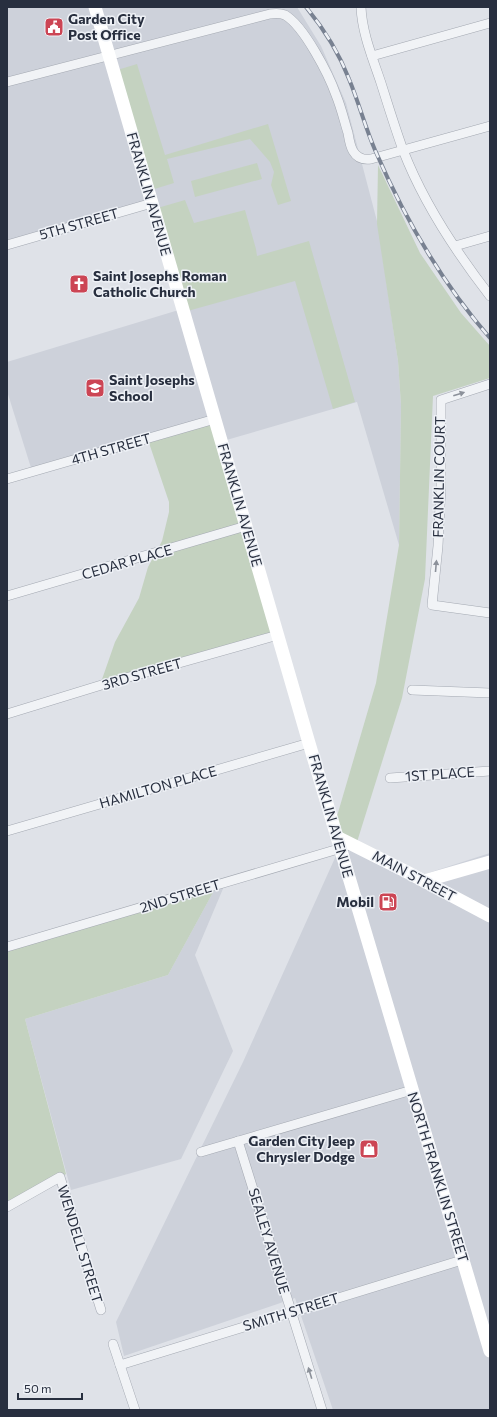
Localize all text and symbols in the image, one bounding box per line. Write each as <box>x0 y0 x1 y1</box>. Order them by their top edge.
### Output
place label: Garden City Post Office <box>68 10 145 43</box>
public building icon: Garden City Post Office <box>43 16 65 38</box>
street label: FRANKLIN AVENUE <box>124 130 175 258</box>
street label: 5TH STREET <box>37 204 121 243</box>
place label: Saint Josephs Roman Catholic Church <box>93 267 227 300</box>
church icon: Saint Josephs Roman Catholic Church <box>68 273 90 295</box>
place label: Saint Josephs School <box>109 371 195 404</box>
school or university icon: Saint Josephs School <box>84 377 106 399</box>
one-way arrow <box>454 391 466 397</box>
street label: FRANKLIN COURT <box>429 416 448 538</box>
street label: 4TH STREET <box>69 429 153 468</box>
street label: FRANKLIN AVENUE <box>215 441 266 569</box>
street label: CEDAR PLACE <box>80 540 174 583</box>
one-way arrow <box>433 560 439 572</box>
street label: 3RD STREET <box>100 654 184 693</box>
street label: FRANKLIN AVENUE <box>306 752 357 880</box>
street label: HAMILTON PLACE <box>97 762 218 811</box>
street label: 1ST PLACE <box>405 763 475 784</box>
street label: MAIN STREET <box>370 846 459 905</box>
street label: 2ND STREET <box>138 875 222 916</box>
fuel station icon: Mobil <box>377 891 399 913</box>
place label: Mobil <box>336 893 374 910</box>
street label: NORTH FRANKLIN STREET <box>404 1090 473 1264</box>
place label: Garden City Jeep Chrysler Dodge <box>248 1132 355 1165</box>
shop icon: Garden City Jeep Chrysler Dodge <box>358 1138 380 1160</box>
street label: WENDELL STREET <box>54 1183 107 1305</box>
street label: SEALEY AVENUE <box>245 1186 294 1296</box>
street label: SMITH STREET <box>241 1289 341 1334</box>
one-way arrow <box>307 1366 313 1378</box>
scale bar <box>18 1375 82 1401</box>
text: 50 m <box>24 1381 52 1395</box>

